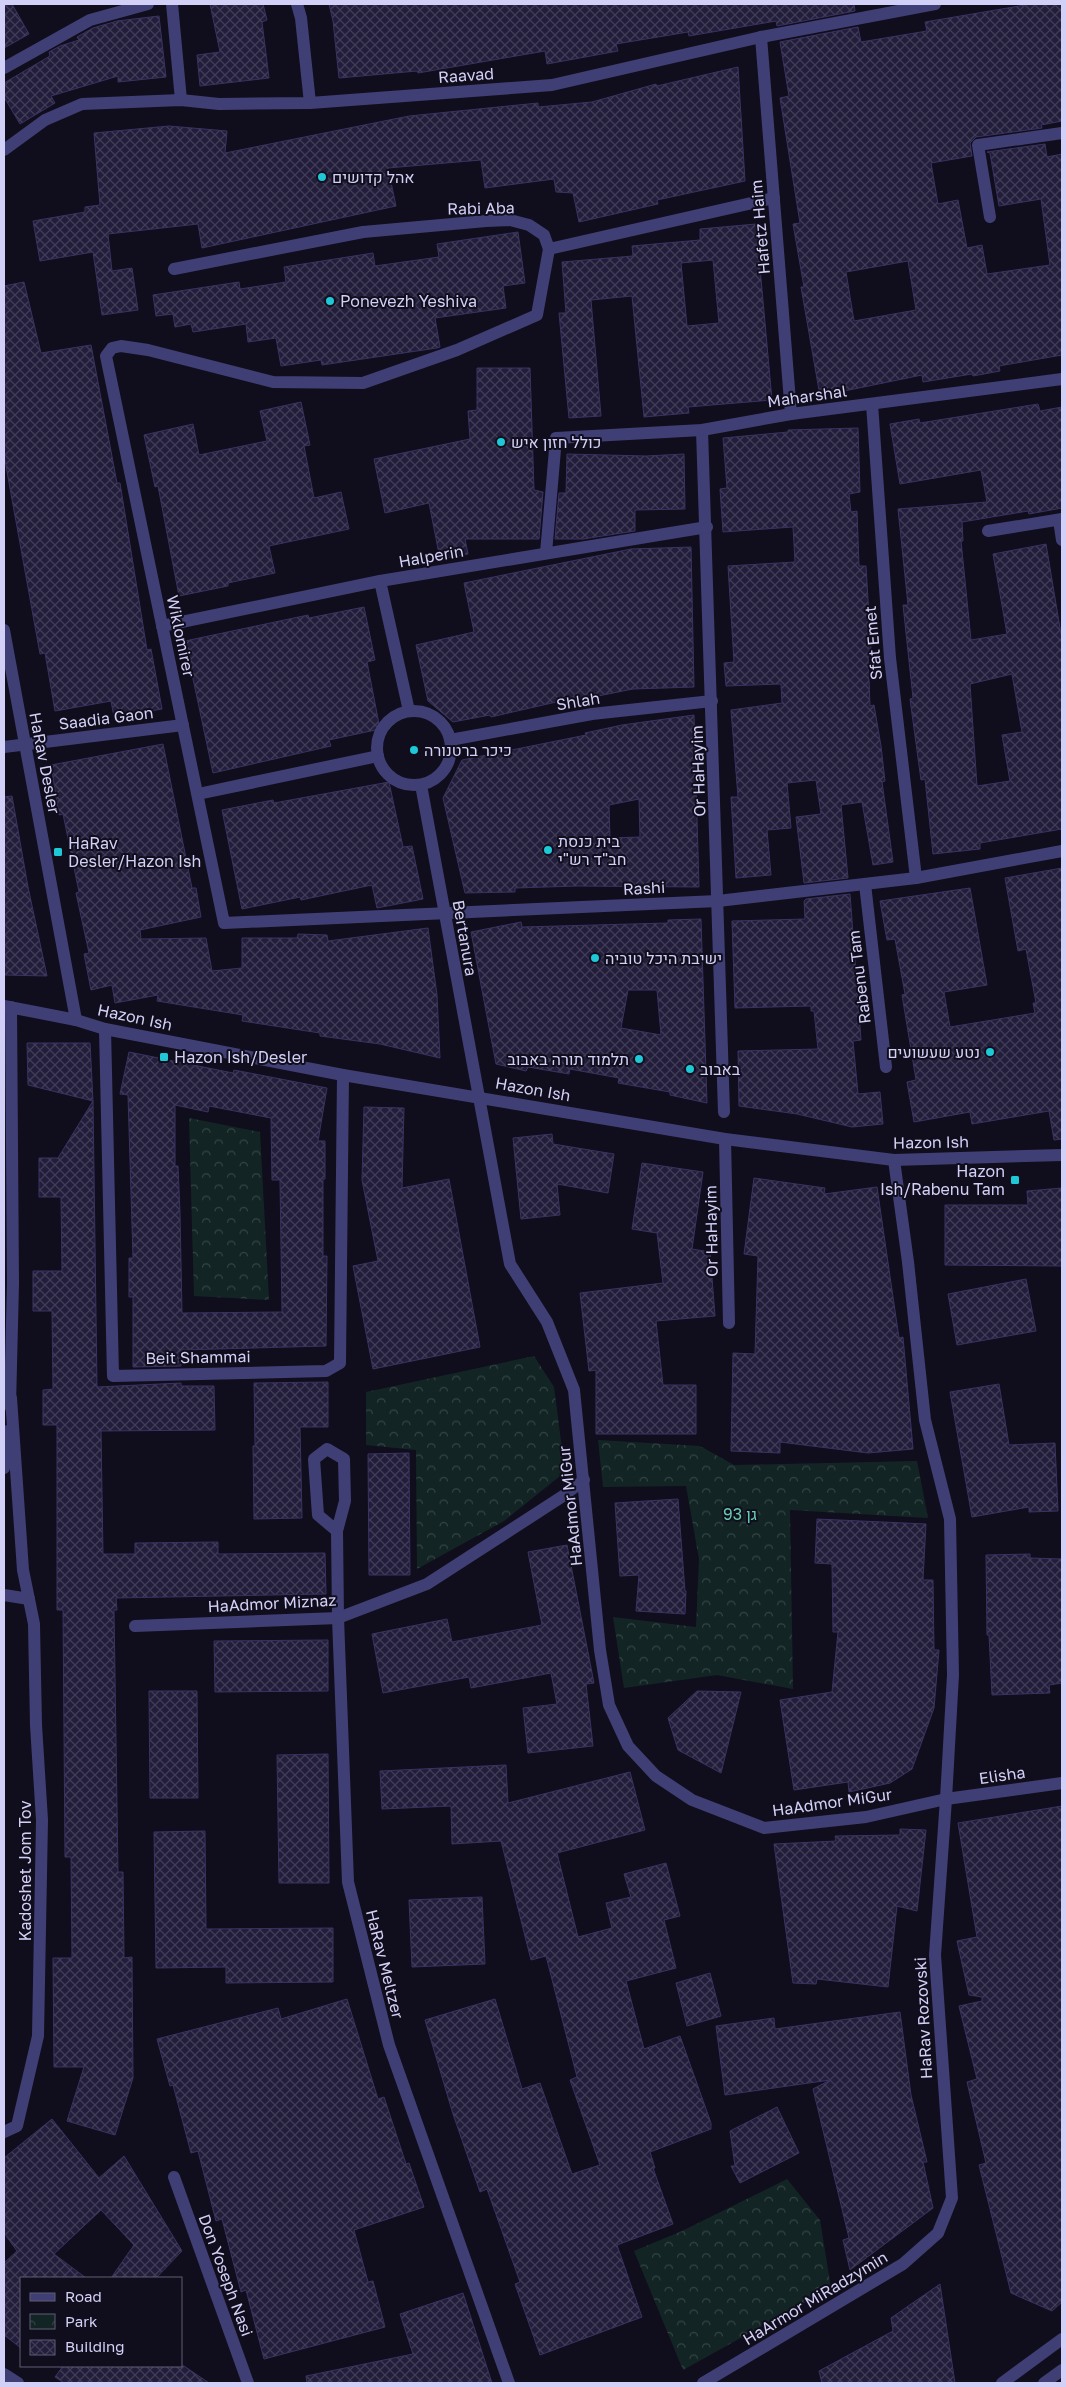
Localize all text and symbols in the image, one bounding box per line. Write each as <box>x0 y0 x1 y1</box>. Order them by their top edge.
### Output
street label: Raavad <box>437 63 495 87</box>
place label: אהל קדושים <box>332 167 415 187</box>
marker: אהל קדושים <box>316 171 328 183</box>
street label: Hafetz Haim <box>746 179 774 275</box>
street label: Rabi Aba <box>447 197 515 219</box>
place label: Ponevezh Yeshiva <box>340 291 477 311</box>
marker: Ponevezh Yeshiva <box>324 295 336 307</box>
street label: Maharshal <box>766 381 848 411</box>
place label: כולל חזון איש <box>511 432 601 452</box>
marker: כולל חזון איש <box>495 436 507 448</box>
street label: Halperin <box>397 540 465 572</box>
street label: Wiklomirer <box>163 593 199 679</box>
street label: Sfat Emet <box>860 605 886 681</box>
street label: Shlah <box>555 688 601 714</box>
street label: Saadia Gaon <box>58 702 154 734</box>
street label: HaRav Desler <box>25 711 65 815</box>
street label: Or HaHayim <box>686 725 710 817</box>
place label: כיכר ברטנורה <box>424 740 512 760</box>
marker: כיכר ברטנורה <box>408 744 420 756</box>
place label: בית כנסת חב"ד רש"י <box>558 831 626 869</box>
place label: HaRav Desler/Hazon Ish <box>68 833 201 871</box>
marker: בית כנסת חב"ד רש"י <box>542 844 554 856</box>
marker: HaRav Desler/Hazon Ish <box>52 846 64 858</box>
street label: Rashi <box>622 877 666 899</box>
street label: Bertanura <box>448 899 482 977</box>
street label: Rabenu Tam <box>843 929 875 1025</box>
place label: ישיבת היכל טוביה <box>605 948 722 968</box>
marker: ישיבת היכל טוביה <box>589 952 601 964</box>
street label: Hazon Ish <box>96 999 174 1035</box>
place label: נטע שעשועים <box>887 1042 980 1062</box>
marker: נטע שעשועים <box>984 1046 996 1058</box>
place label: Hazon Ish/Desler <box>174 1047 307 1067</box>
place label: תלמוד תורה באבוב <box>507 1049 629 1069</box>
marker: Hazon Ish/Desler <box>158 1051 170 1063</box>
marker: תלמוד תורה באבוב <box>633 1053 645 1065</box>
place label: באבוב <box>700 1059 741 1079</box>
marker: באבוב <box>684 1063 696 1075</box>
street label: Hazon Ish <box>494 1073 572 1105</box>
street label: Hazon Ish <box>893 1131 969 1153</box>
place label: Hazon Ish/Rabenu Tam <box>880 1161 1005 1199</box>
marker: Hazon Ish/Rabenu Tam <box>1009 1174 1021 1186</box>
street label: Or HaHayim <box>700 1185 722 1277</box>
street label: Beit Shammai <box>145 1346 251 1368</box>
street label: HaAdmor MiGur <box>554 1445 586 1567</box>
park label: גן 93 <box>723 1504 757 1524</box>
street label: HaAdmor Miznaz <box>207 1590 337 1616</box>
street label: Elisha <box>978 1762 1026 1788</box>
street label: HaAdmor MiGur <box>771 1784 893 1820</box>
street label: Kadoshet Jom Tov <box>15 1801 35 1941</box>
street label: HaRav Meltzer <box>362 1907 408 2021</box>
street label: HaRav Rozovski <box>910 1956 936 2080</box>
street label: Don Yoseph Nasi <box>195 2211 257 2339</box>
street label: HaArmor MiRadzymin <box>739 2247 891 2349</box>
legend <box>20 2277 182 2367</box>
text: Road <box>65 2287 102 2305</box>
text: Park <box>65 2312 98 2330</box>
text: Building <box>65 2337 125 2355</box>

